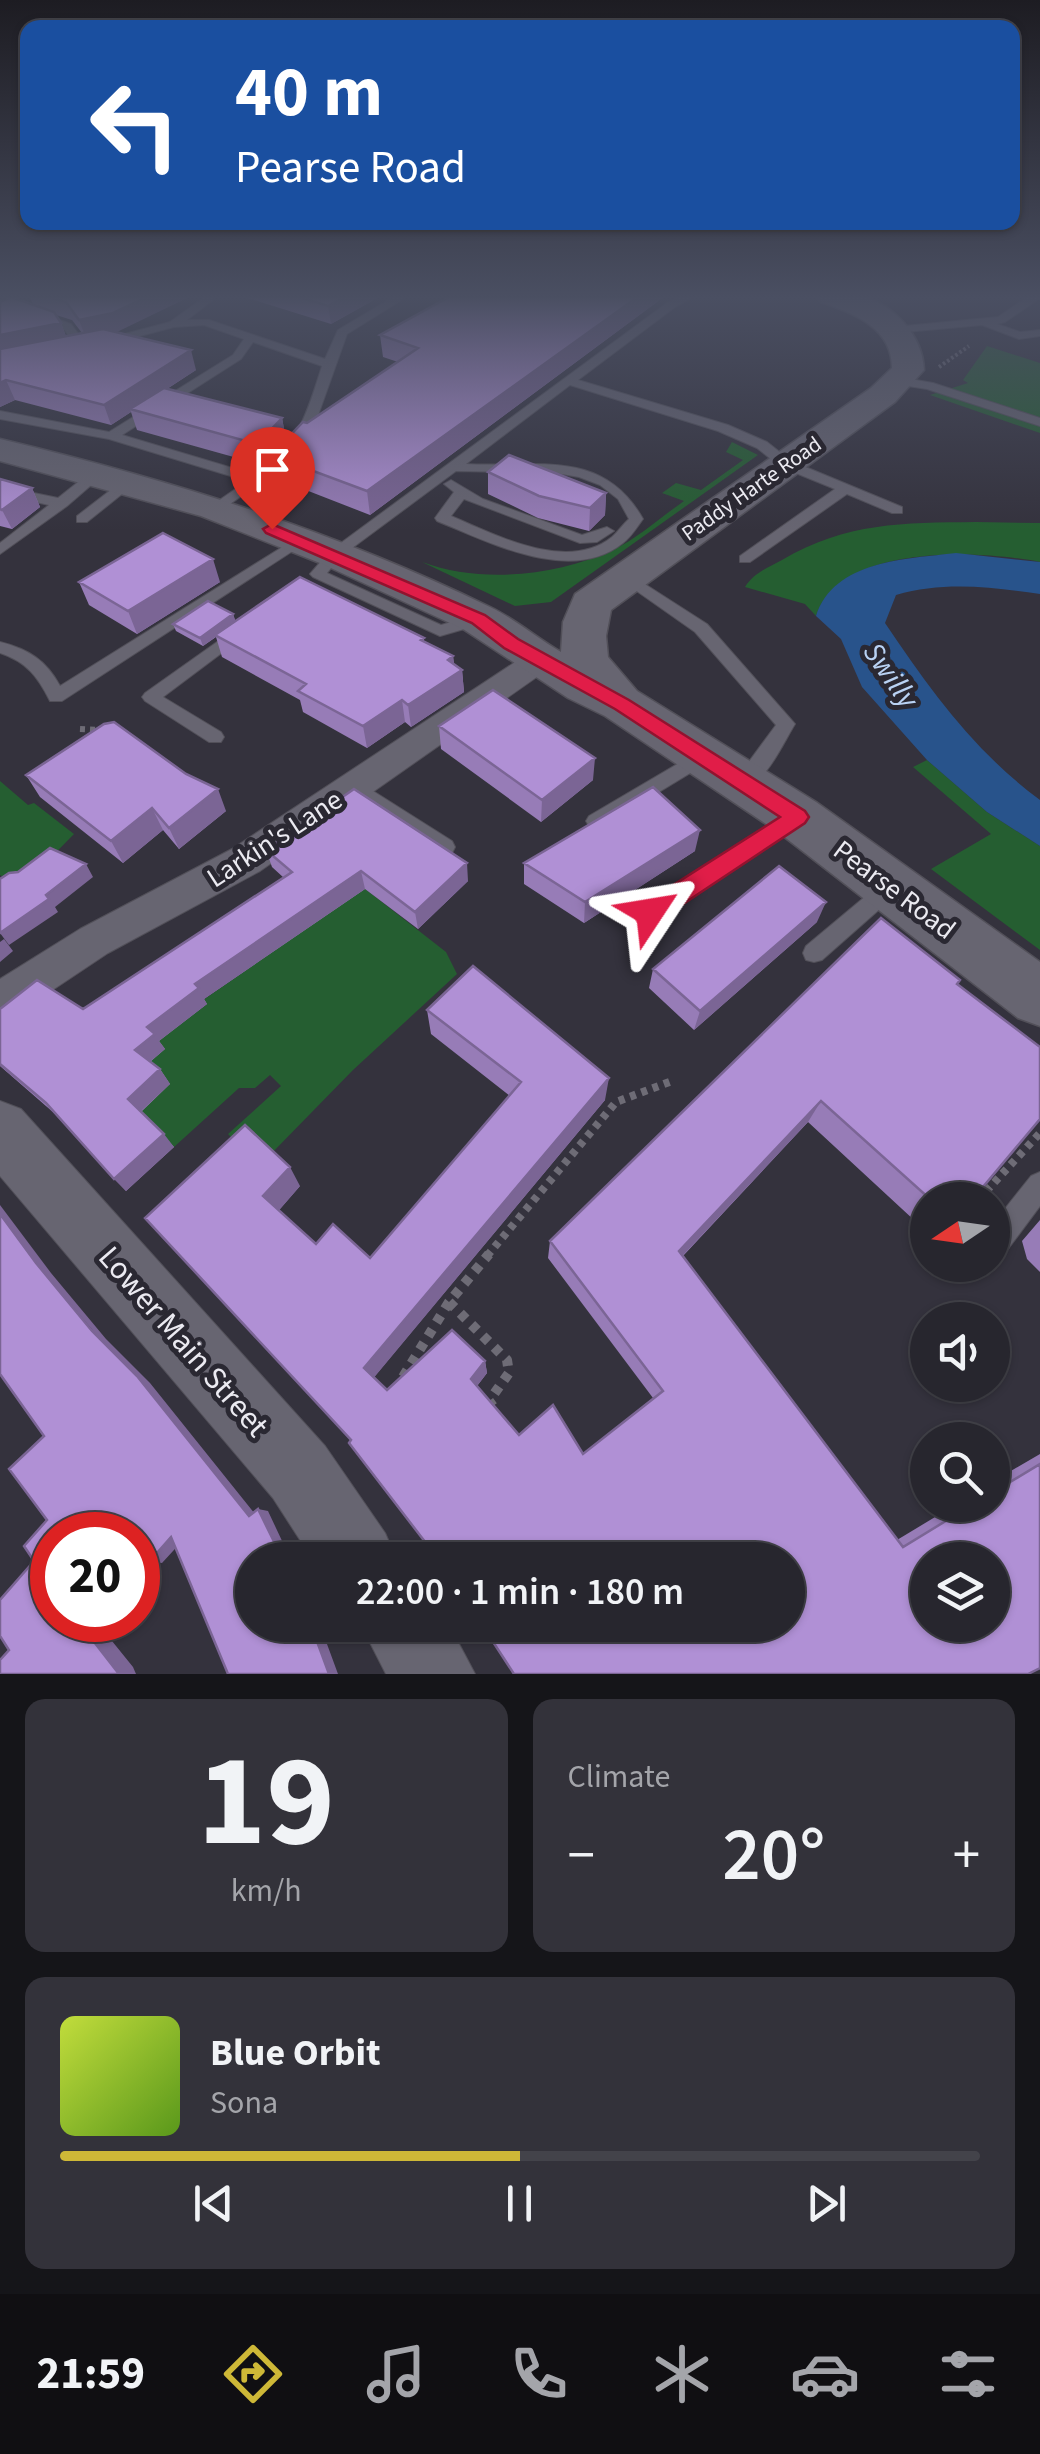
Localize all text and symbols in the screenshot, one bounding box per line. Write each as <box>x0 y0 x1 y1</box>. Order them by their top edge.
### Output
text: 40 m <box>235 43 383 143</box>
icon: left <box>70 60 200 190</box>
text: Pearse Road <box>235 136 466 200</box>
pin <box>230 427 315 530</box>
street label: Paddy Harte Road <box>675 429 828 549</box>
icon: arrive <box>245 442 300 497</box>
water label: Swilly <box>852 634 930 718</box>
street label: Larkin's Lane <box>199 780 350 898</box>
street label: Pearse Road <box>825 831 964 949</box>
position arrow <box>598 860 702 964</box>
north arrow <box>910 1182 1010 1282</box>
map controls <box>910 1182 1010 1642</box>
street label: Lower Main Street <box>87 1236 279 1447</box>
button: sound <box>910 1302 1010 1402</box>
button: search <box>910 1422 1010 1522</box>
speed limit sign: 20 <box>30 1512 160 1642</box>
button: layers <box>910 1542 1010 1642</box>
text: 22:00 · 1 min · 180 m <box>356 1565 684 1619</box>
text: 19 <box>198 1710 335 1895</box>
text: Climate <box>568 1754 670 1800</box>
text: 20° <box>722 1802 825 1909</box>
text: − <box>568 1817 595 1895</box>
text: + <box>953 1817 980 1895</box>
text: km/h <box>231 1868 302 1914</box>
text: Blue Orbit <box>210 2026 381 2080</box>
text: Sona <box>210 2080 278 2126</box>
icon: previous <box>186 2176 241 2231</box>
icon: pause <box>492 2176 547 2231</box>
icon: next <box>799 2176 854 2231</box>
icon: directions <box>218 2339 288 2409</box>
icon: music <box>361 2339 431 2409</box>
icon: phone <box>504 2339 574 2409</box>
icon: climate <box>647 2339 717 2409</box>
icon: car <box>790 2339 860 2409</box>
icon: filters <box>933 2339 1003 2409</box>
text: 21:59 <box>37 2342 145 2406</box>

